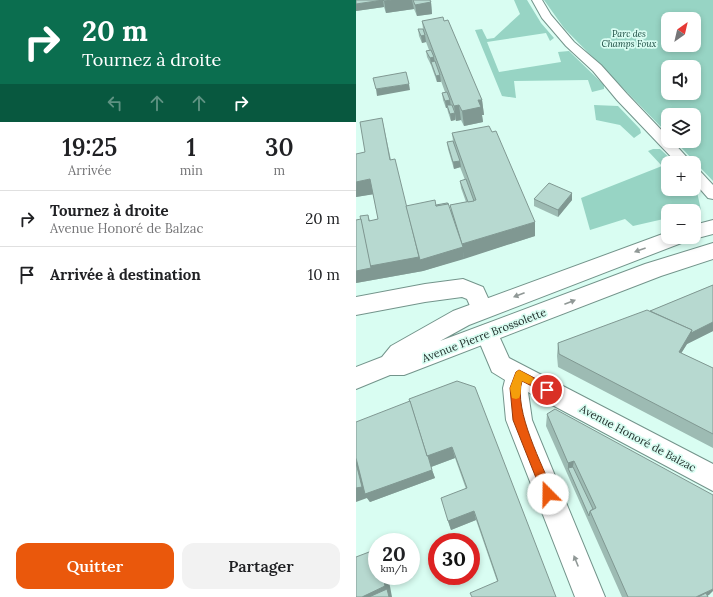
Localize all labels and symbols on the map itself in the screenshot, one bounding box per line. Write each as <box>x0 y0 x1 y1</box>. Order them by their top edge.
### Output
north arrow <box>661 12 701 52</box>
park label: Parc des Champs Foux <box>601 28 657 49</box>
one-way arrow <box>634 247 646 253</box>
one-way arrow <box>512 292 524 298</box>
one-way arrow <box>565 298 577 304</box>
street label: Avenue Pierre Brossolette <box>419 305 548 366</box>
pin <box>530 373 564 407</box>
street label: Avenue Honoré de Balzac <box>577 401 699 475</box>
position arrow <box>527 473 569 515</box>
speed limit sign: 30 <box>428 533 480 585</box>
one-way arrow <box>572 554 578 566</box>

